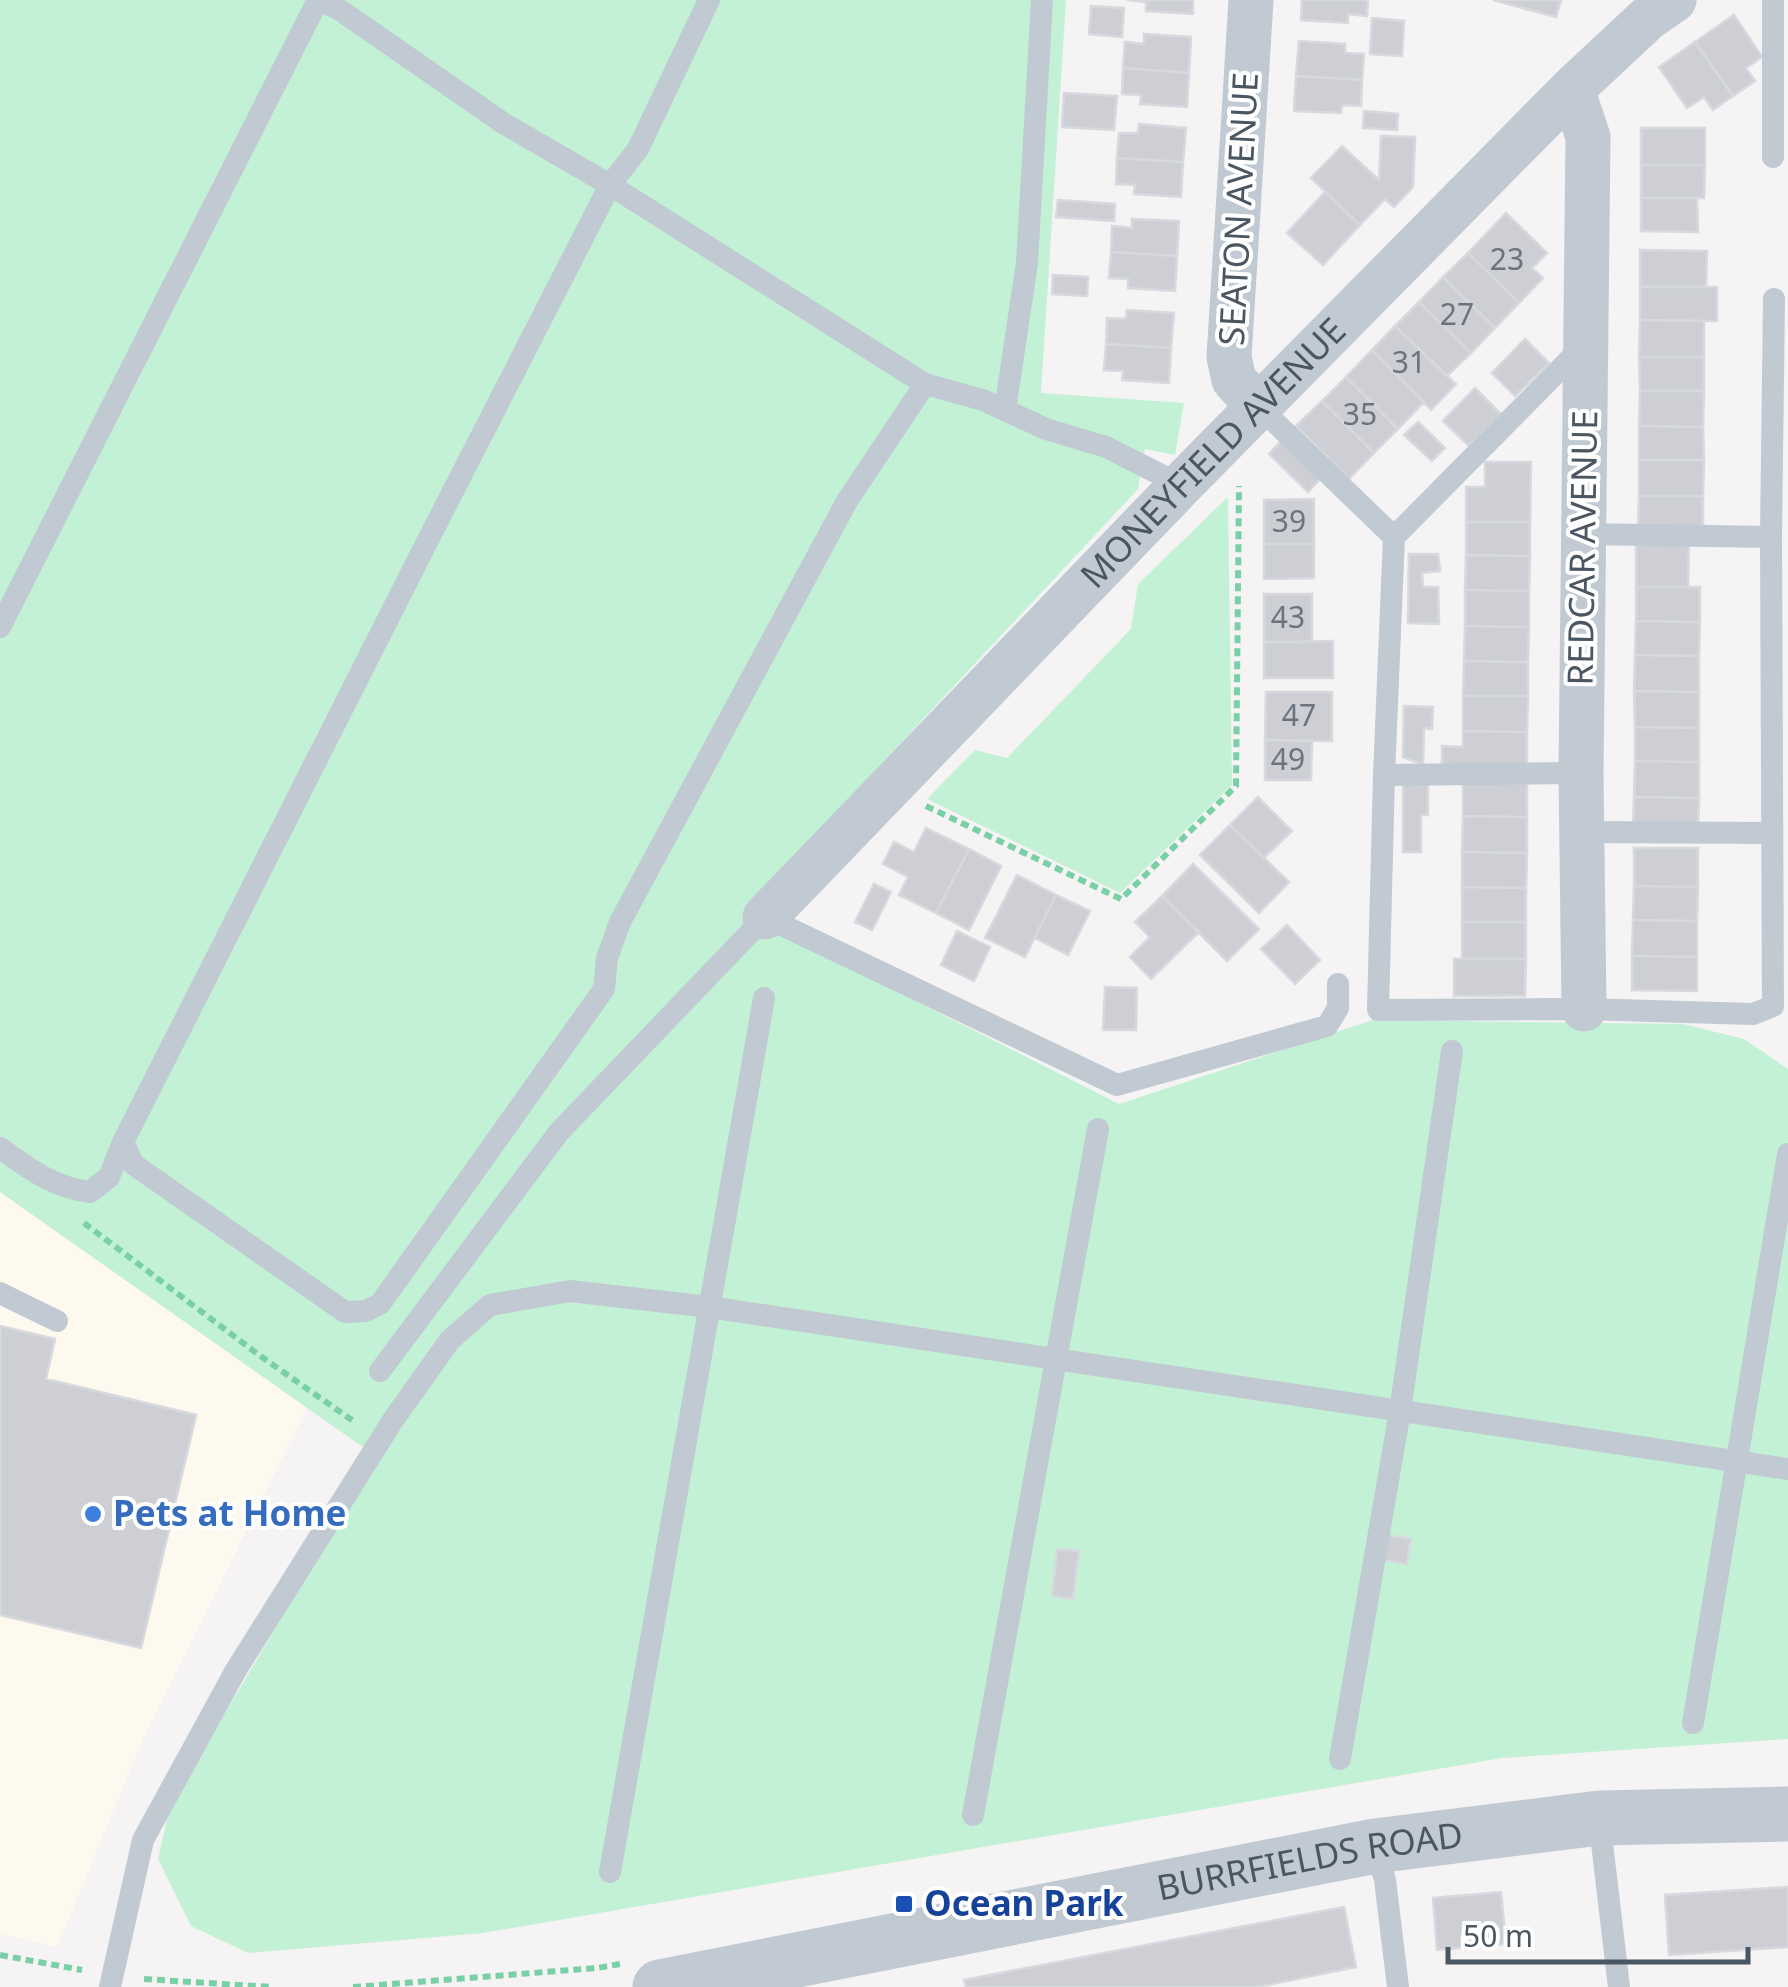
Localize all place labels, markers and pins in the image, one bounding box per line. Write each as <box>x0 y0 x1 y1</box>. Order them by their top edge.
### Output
place label: Pets at Home <box>113 1489 346 1536</box>
marker: Pets at Home <box>82 1503 104 1525</box>
place label: Ocean Park <box>924 1879 1124 1926</box>
marker: Ocean Park <box>893 1893 915 1915</box>

